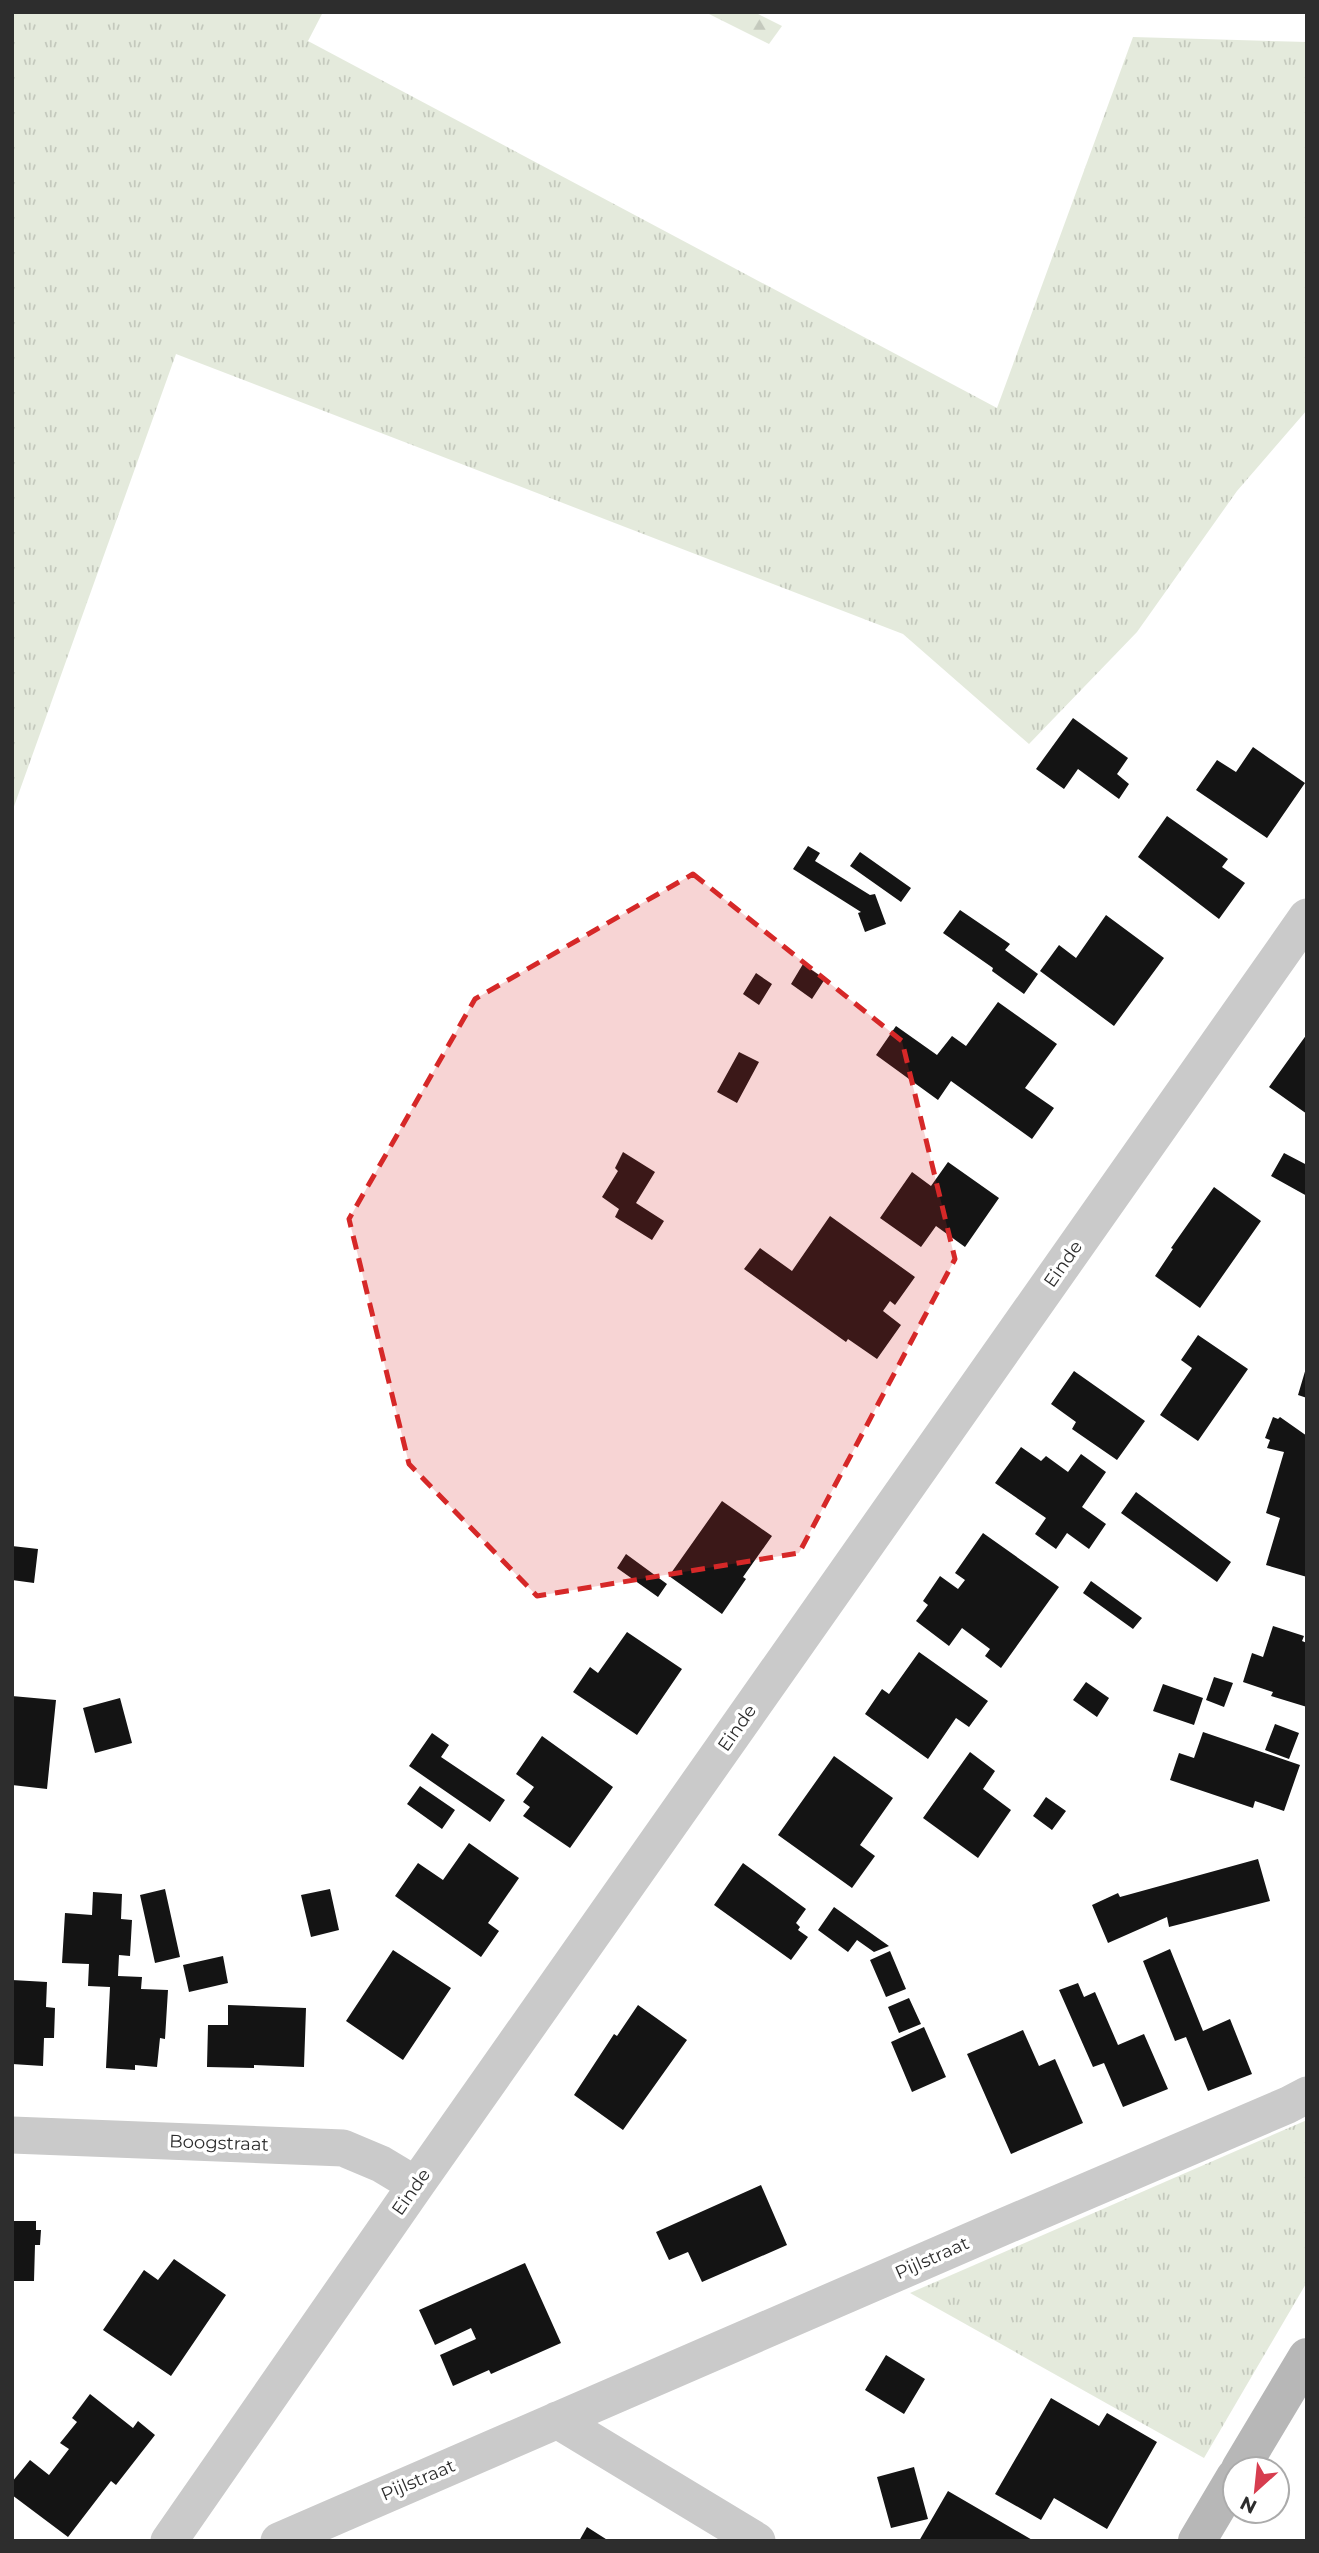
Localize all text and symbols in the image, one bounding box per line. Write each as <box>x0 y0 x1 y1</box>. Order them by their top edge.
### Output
street label: Einde <box>1039 1236 1087 1292</box>
street label: Einde <box>713 1700 761 1756</box>
street label: Boogstraat <box>169 2130 269 2156</box>
street label: Einde <box>387 2164 435 2220</box>
street label: Pijlstraat <box>892 2232 972 2284</box>
street label: Pijlstraat <box>377 2455 459 2505</box>
north arrow <box>1221 2455 1291 2525</box>
text: N <box>1236 2491 1261 2518</box>

